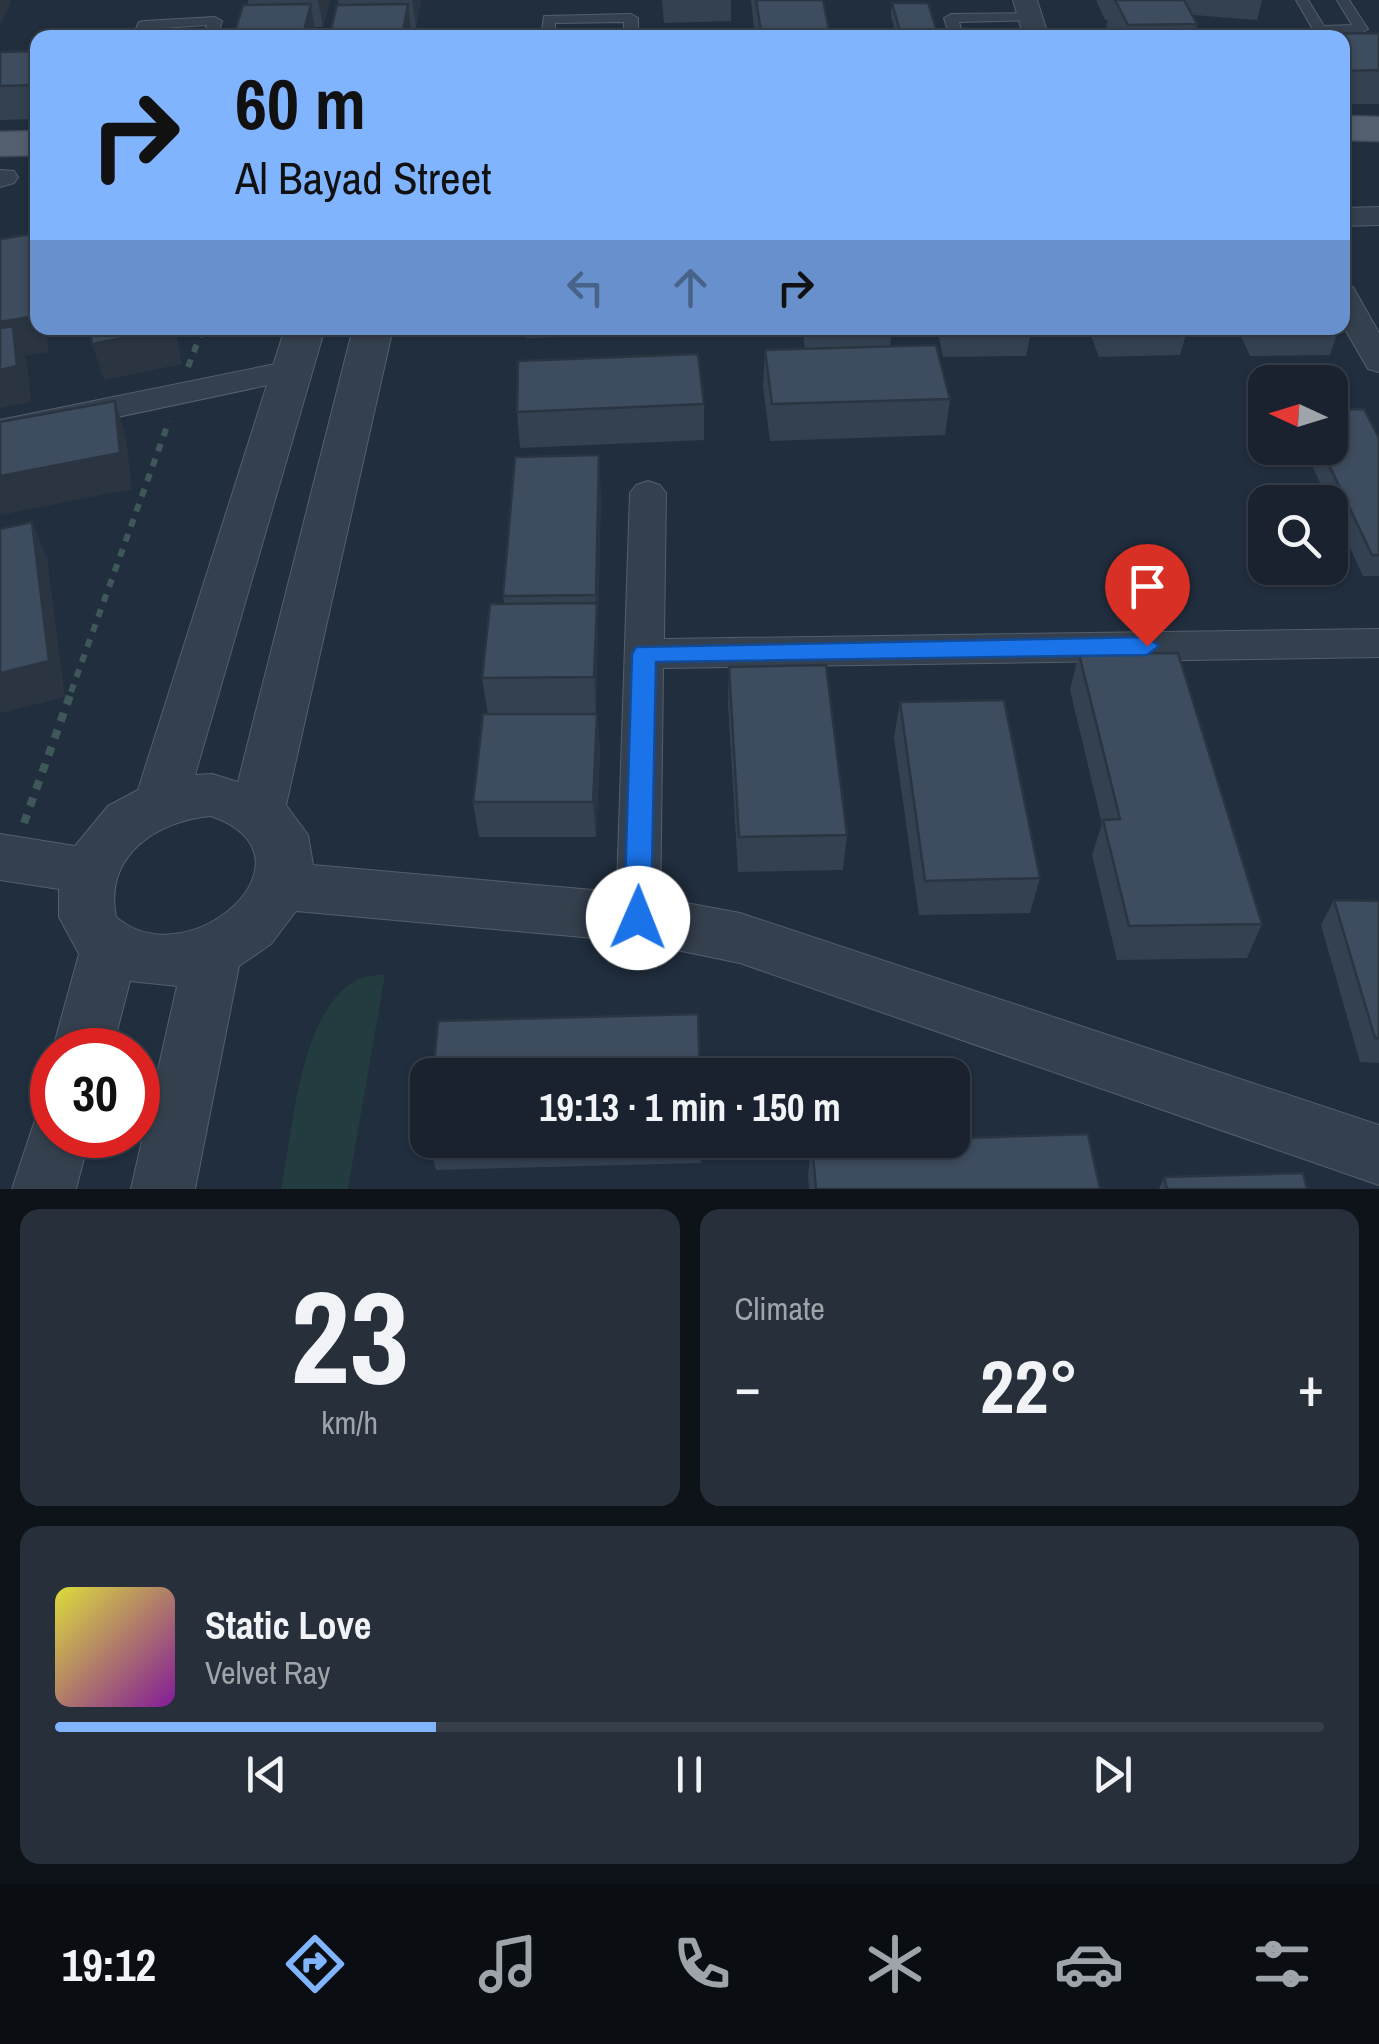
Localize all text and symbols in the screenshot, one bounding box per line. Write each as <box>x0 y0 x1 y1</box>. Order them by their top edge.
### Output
text: 60 m <box>235 57 366 151</box>
icon: right <box>70 70 200 200</box>
text: Al Bayad Street <box>235 147 491 208</box>
icon: left <box>558 260 613 315</box>
icon: ahead <box>663 260 718 315</box>
icon: right <box>768 260 823 315</box>
north arrow <box>1248 365 1348 465</box>
map controls <box>1248 365 1348 585</box>
button: search <box>1248 485 1348 585</box>
pin <box>1105 544 1190 647</box>
icon: arrive <box>1120 559 1175 614</box>
position arrow <box>586 866 690 970</box>
speed limit sign: 30 <box>30 1028 160 1158</box>
text: 19:13 · 1 min · 150 m <box>539 1082 841 1133</box>
text: 23 <box>290 1248 409 1424</box>
text: Climate <box>735 1287 825 1330</box>
text: 22° <box>980 1335 1078 1436</box>
text: − <box>735 1349 761 1423</box>
text: + <box>1298 1349 1324 1423</box>
text: km/h <box>321 1401 378 1444</box>
text: Static Love <box>205 1600 371 1651</box>
text: Velvet Ray <box>205 1651 330 1694</box>
icon: previous <box>239 1747 294 1802</box>
icon: pause <box>662 1747 717 1802</box>
icon: next <box>1085 1747 1140 1802</box>
icon: directions <box>280 1929 350 1999</box>
icon: music <box>473 1929 543 1999</box>
icon: phone <box>667 1929 737 1999</box>
icon: climate <box>860 1929 930 1999</box>
icon: car <box>1054 1929 1124 1999</box>
icon: filters <box>1247 1929 1317 1999</box>
text: 19:12 <box>62 1934 156 1995</box>

